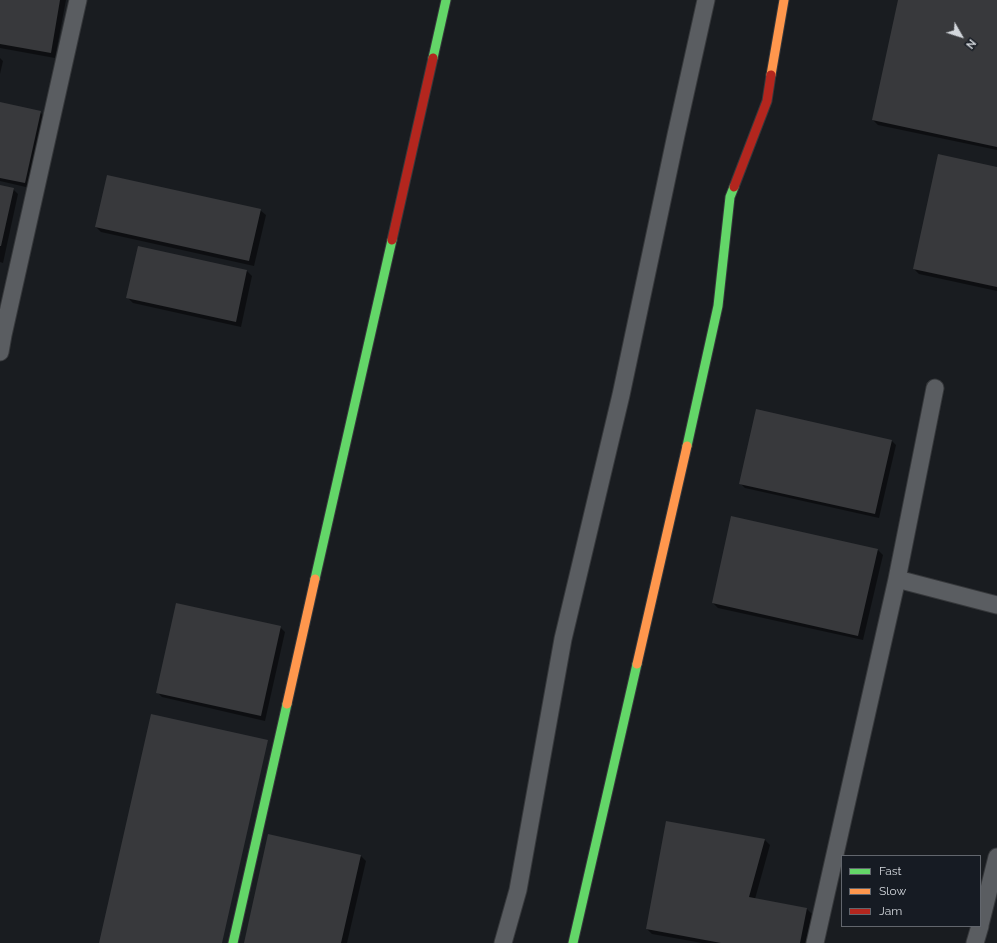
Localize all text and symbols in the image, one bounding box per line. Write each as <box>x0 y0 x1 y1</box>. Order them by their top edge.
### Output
north arrow <box>941 16 981 56</box>
text: N <box>963 37 978 51</box>
legend <box>841 855 981 927</box>
text: Fast <box>879 864 902 878</box>
text: Slow <box>879 884 906 898</box>
text: Jam <box>879 904 902 918</box>

